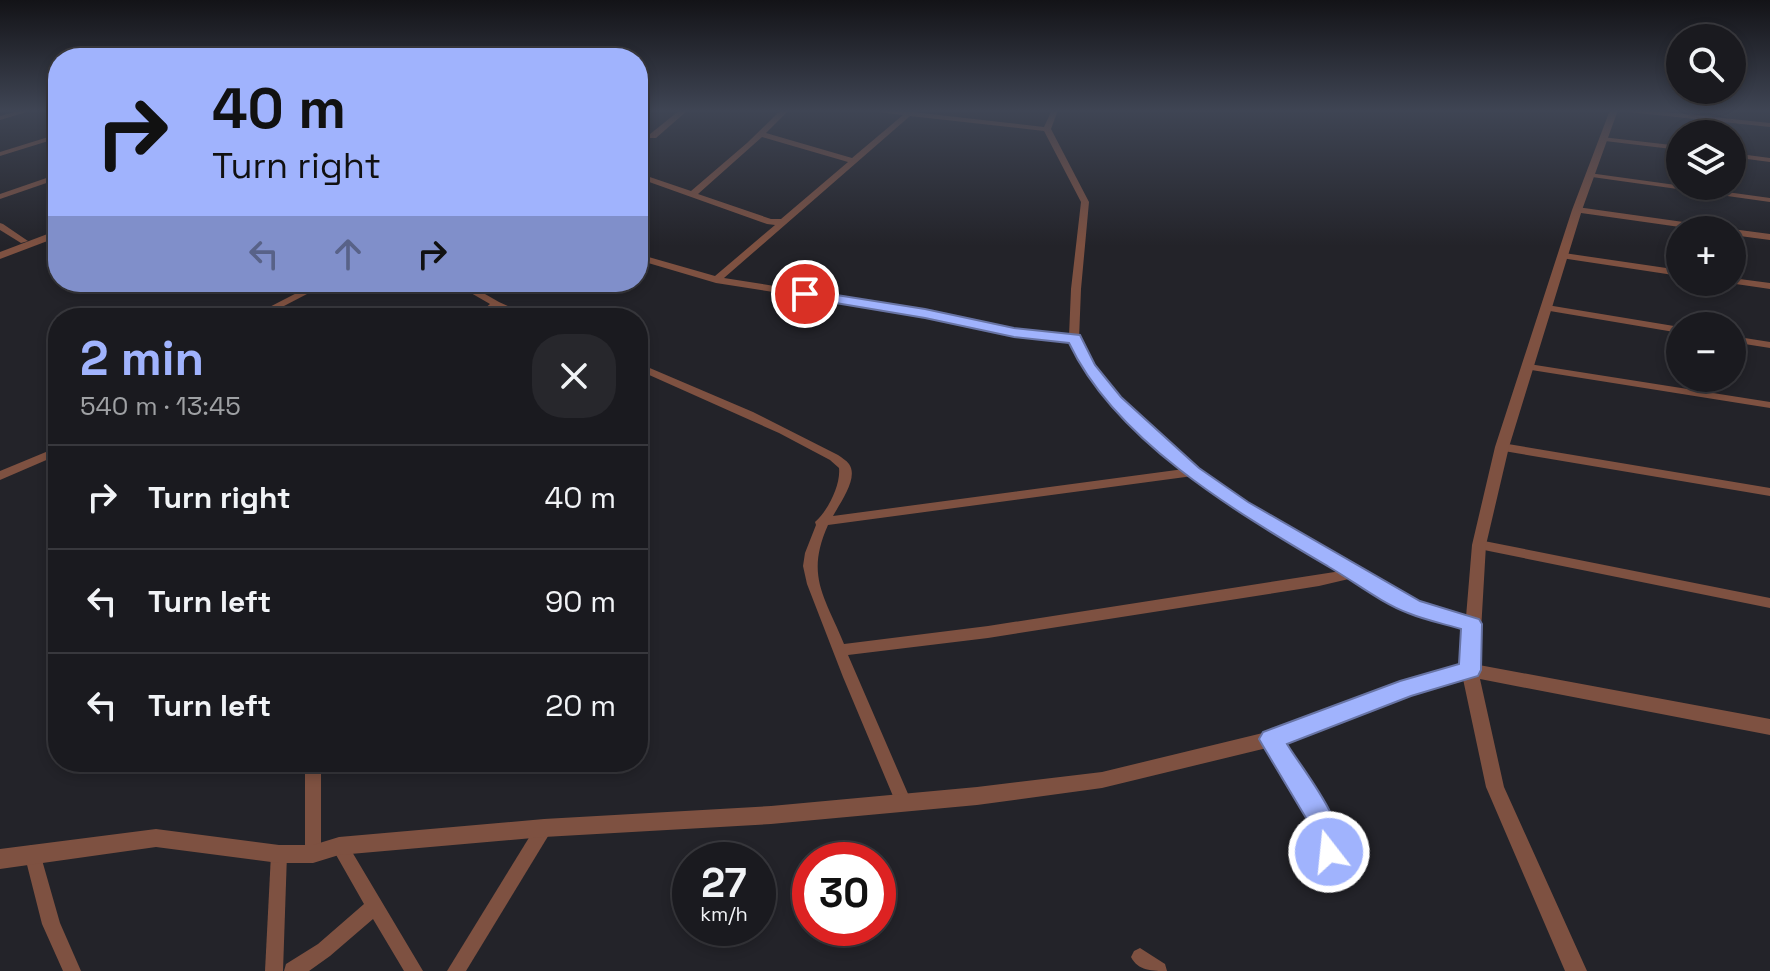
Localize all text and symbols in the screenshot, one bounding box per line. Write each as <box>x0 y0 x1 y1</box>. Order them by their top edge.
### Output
map controls <box>1666 24 1746 392</box>
button: search <box>1666 24 1746 104</box>
text: 40 m <box>212 73 346 144</box>
icon: right <box>80 80 184 184</box>
button: layers <box>1666 120 1746 200</box>
text: Turn right <box>212 143 381 189</box>
button: + <box>1666 216 1746 296</box>
icon: left <box>242 232 286 276</box>
icon: ahead <box>326 232 370 276</box>
icon: right <box>410 232 454 276</box>
pin <box>771 260 839 328</box>
icon: arrive <box>783 272 827 316</box>
button: − <box>1666 312 1746 392</box>
text: 2 min <box>80 328 204 389</box>
button: close <box>532 334 616 418</box>
text: 540 m · 13:45 <box>80 389 241 423</box>
icon: right <box>80 475 124 519</box>
text: Turn right <box>148 478 291 517</box>
text: 40 m <box>545 478 616 517</box>
icon: left <box>80 579 124 623</box>
text: Turn left <box>148 582 271 621</box>
text: 90 m <box>545 582 616 621</box>
icon: left <box>80 683 124 727</box>
text: Turn left <box>148 686 271 725</box>
text: 20 m <box>545 686 616 725</box>
position arrow <box>1287 810 1371 894</box>
speed limit sign: 30 <box>792 842 896 946</box>
text: 27 <box>701 858 747 909</box>
text: km/h <box>700 901 748 927</box>

